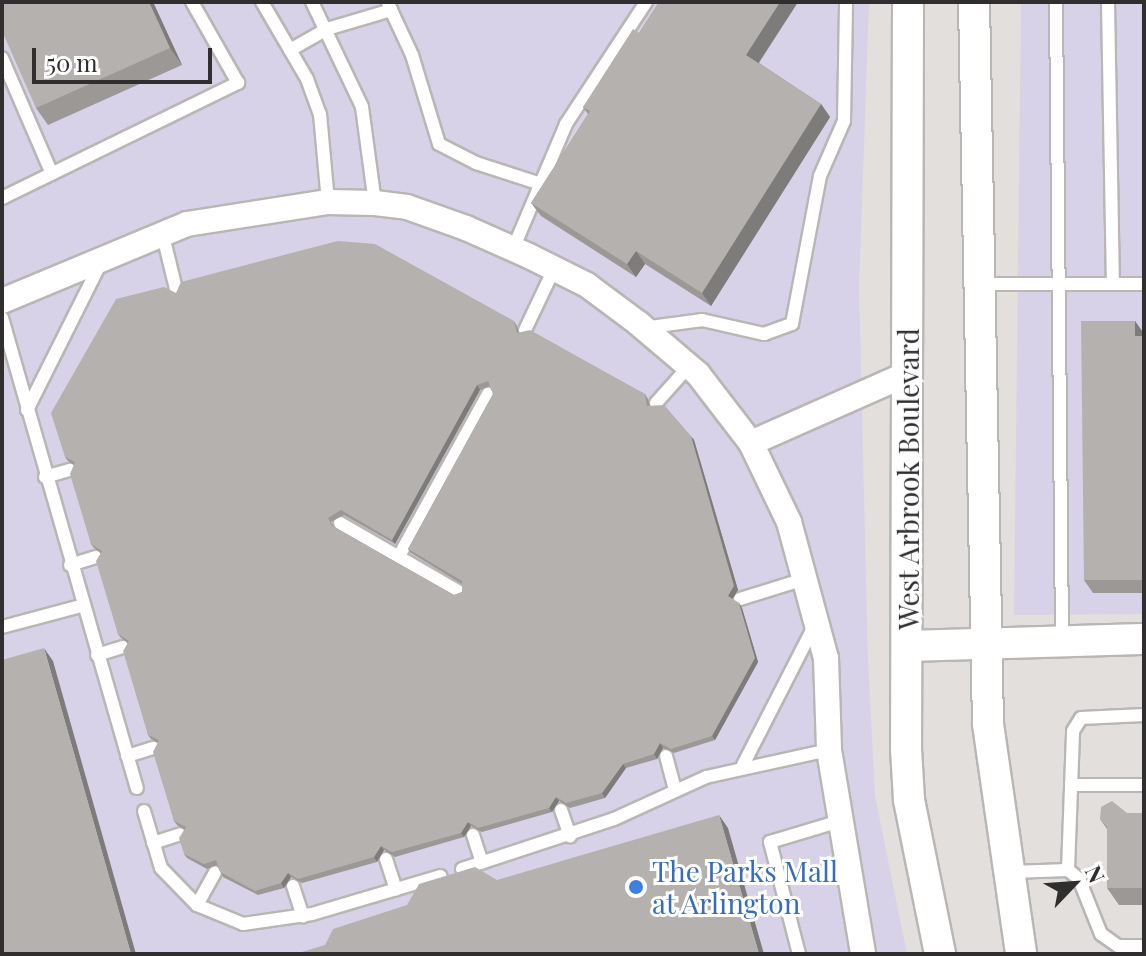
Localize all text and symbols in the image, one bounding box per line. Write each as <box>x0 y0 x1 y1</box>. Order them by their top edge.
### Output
scale bar <box>36 32 216 82</box>
text: 50 m <box>46 46 98 78</box>
street label: West Arbrook Boulevard <box>891 327 925 631</box>
north arrow <box>1034 844 1114 924</box>
place label: The Parks Mall at Arlington <box>652 854 838 920</box>
text: N <box>1079 860 1113 887</box>
marker: The Parks Mall at Arlington <box>627 878 645 896</box>

